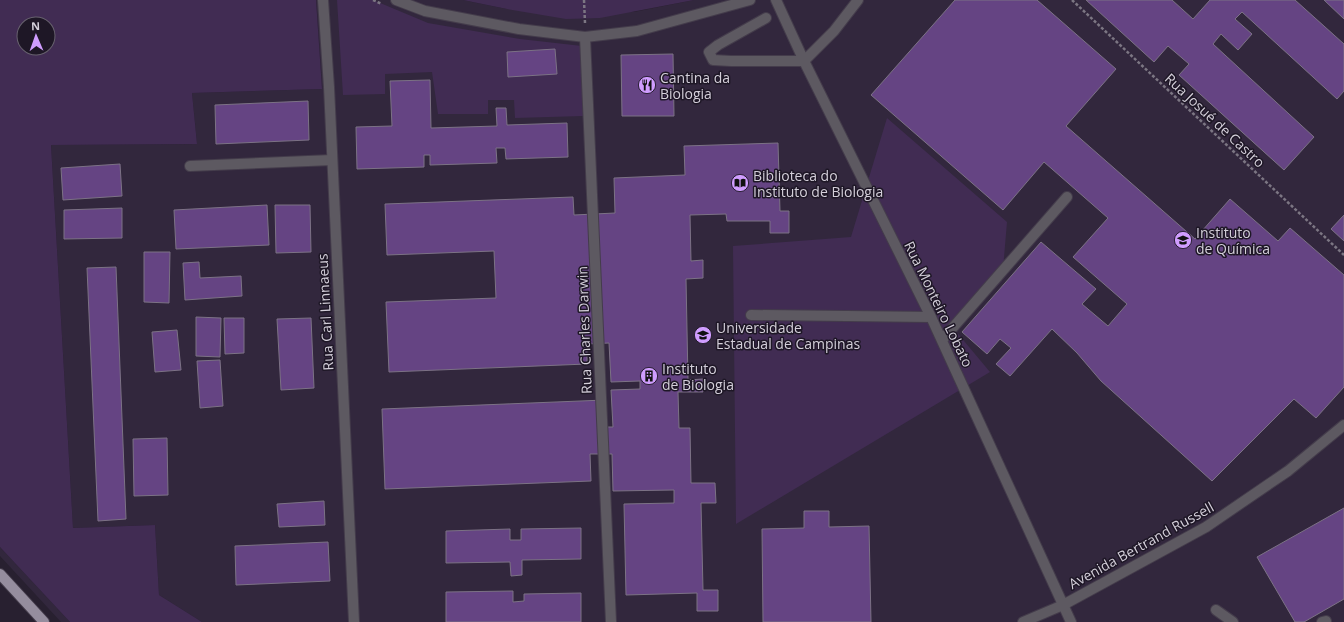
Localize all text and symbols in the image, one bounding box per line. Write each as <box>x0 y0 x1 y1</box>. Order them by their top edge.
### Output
north arrow <box>16 16 56 56</box>
text: N <box>31 18 40 33</box>
place label: Cantina da Biologia <box>660 68 730 103</box>
street label: Rua Josué de Castro <box>1161 69 1269 171</box>
restaurant icon: Cantina da Biologia <box>637 75 657 95</box>
place label: Biblioteca do Instituto de Biologia <box>753 166 883 201</box>
library icon: Biblioteca do Instituto de Biologia <box>730 173 750 193</box>
place label: Instituto de Química <box>1196 223 1270 258</box>
school or university icon: Instituto de Química <box>1173 230 1193 250</box>
street label: Rua Monteiro Lobato <box>900 238 978 370</box>
street label: Rua Carl Linnaeus <box>312 253 338 371</box>
street label: Rua Charles Darwin <box>572 266 596 394</box>
place label: Universidade Estadual de Campinas <box>716 318 860 353</box>
school or university icon: Universidade Estadual de Campinas <box>693 325 713 345</box>
place label: Instituto de Biologia <box>662 359 734 394</box>
building icon: Instituto de Biologia <box>639 366 659 386</box>
street label: Avenida Bertrand Russell <box>1065 497 1217 593</box>

